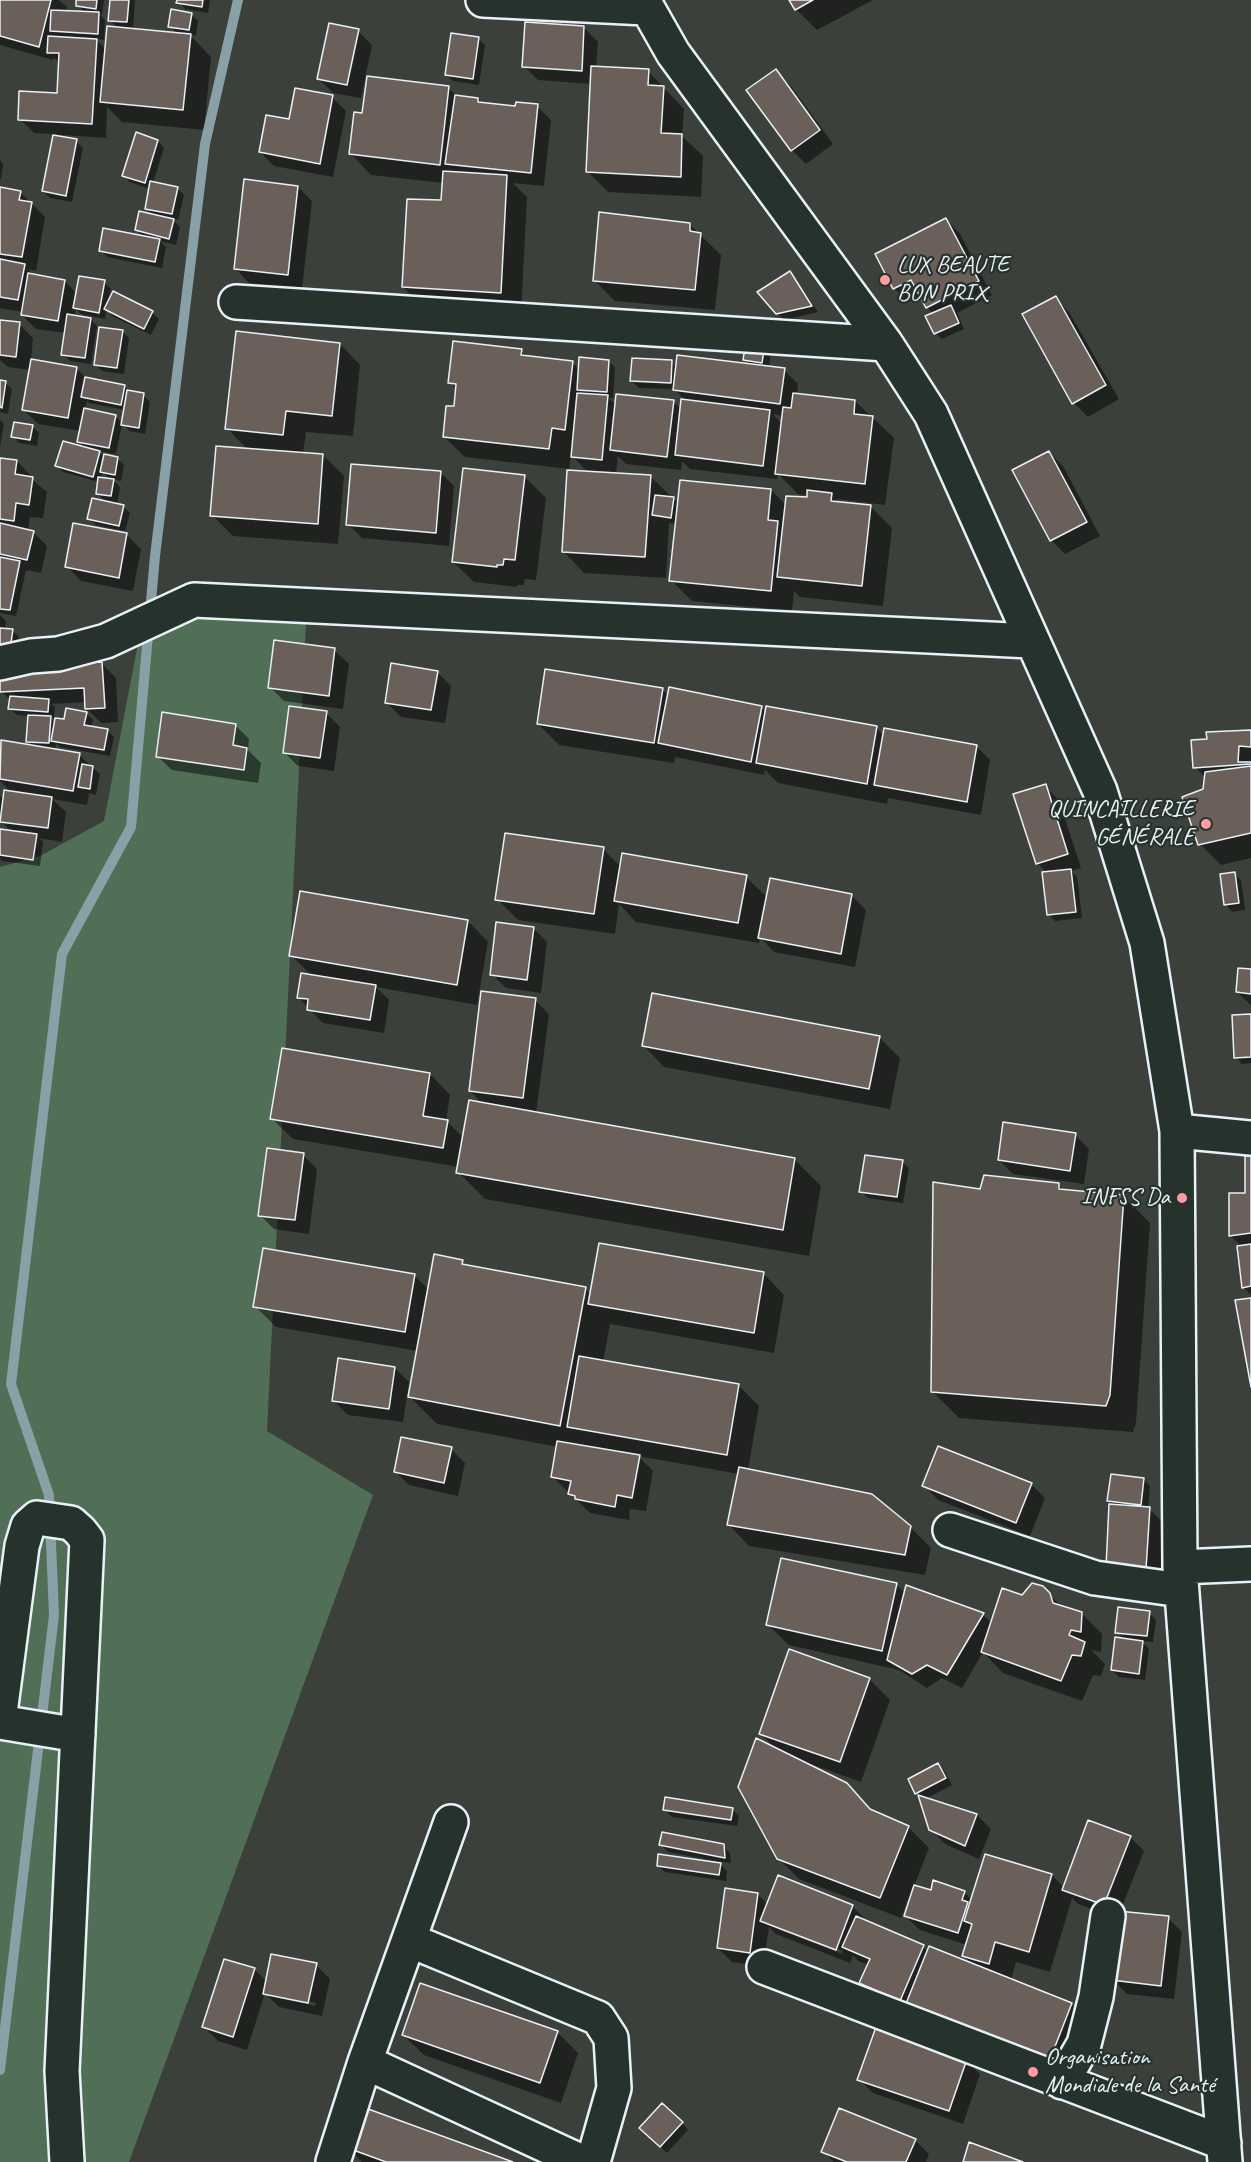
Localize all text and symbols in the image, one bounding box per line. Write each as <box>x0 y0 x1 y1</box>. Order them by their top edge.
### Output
place label: LUX BEAUTE BON PRIX <box>897 252 1009 308</box>
marker: LUX BEAUTE BON PRIX <box>878 273 892 287</box>
place label: QUINCAILLERIE GÉNÉRALE <box>1048 796 1194 852</box>
marker: QUINCAILLERIE GÉNÉRALE <box>1199 817 1213 831</box>
place label: INFSS Da <box>1081 1184 1170 1212</box>
marker: INFSS Da <box>1175 1191 1189 1205</box>
place label: Organisation Mondiale de la Santé <box>1045 2044 1215 2100</box>
marker: Organisation Mondiale de la Santé <box>1026 2065 1040 2079</box>

